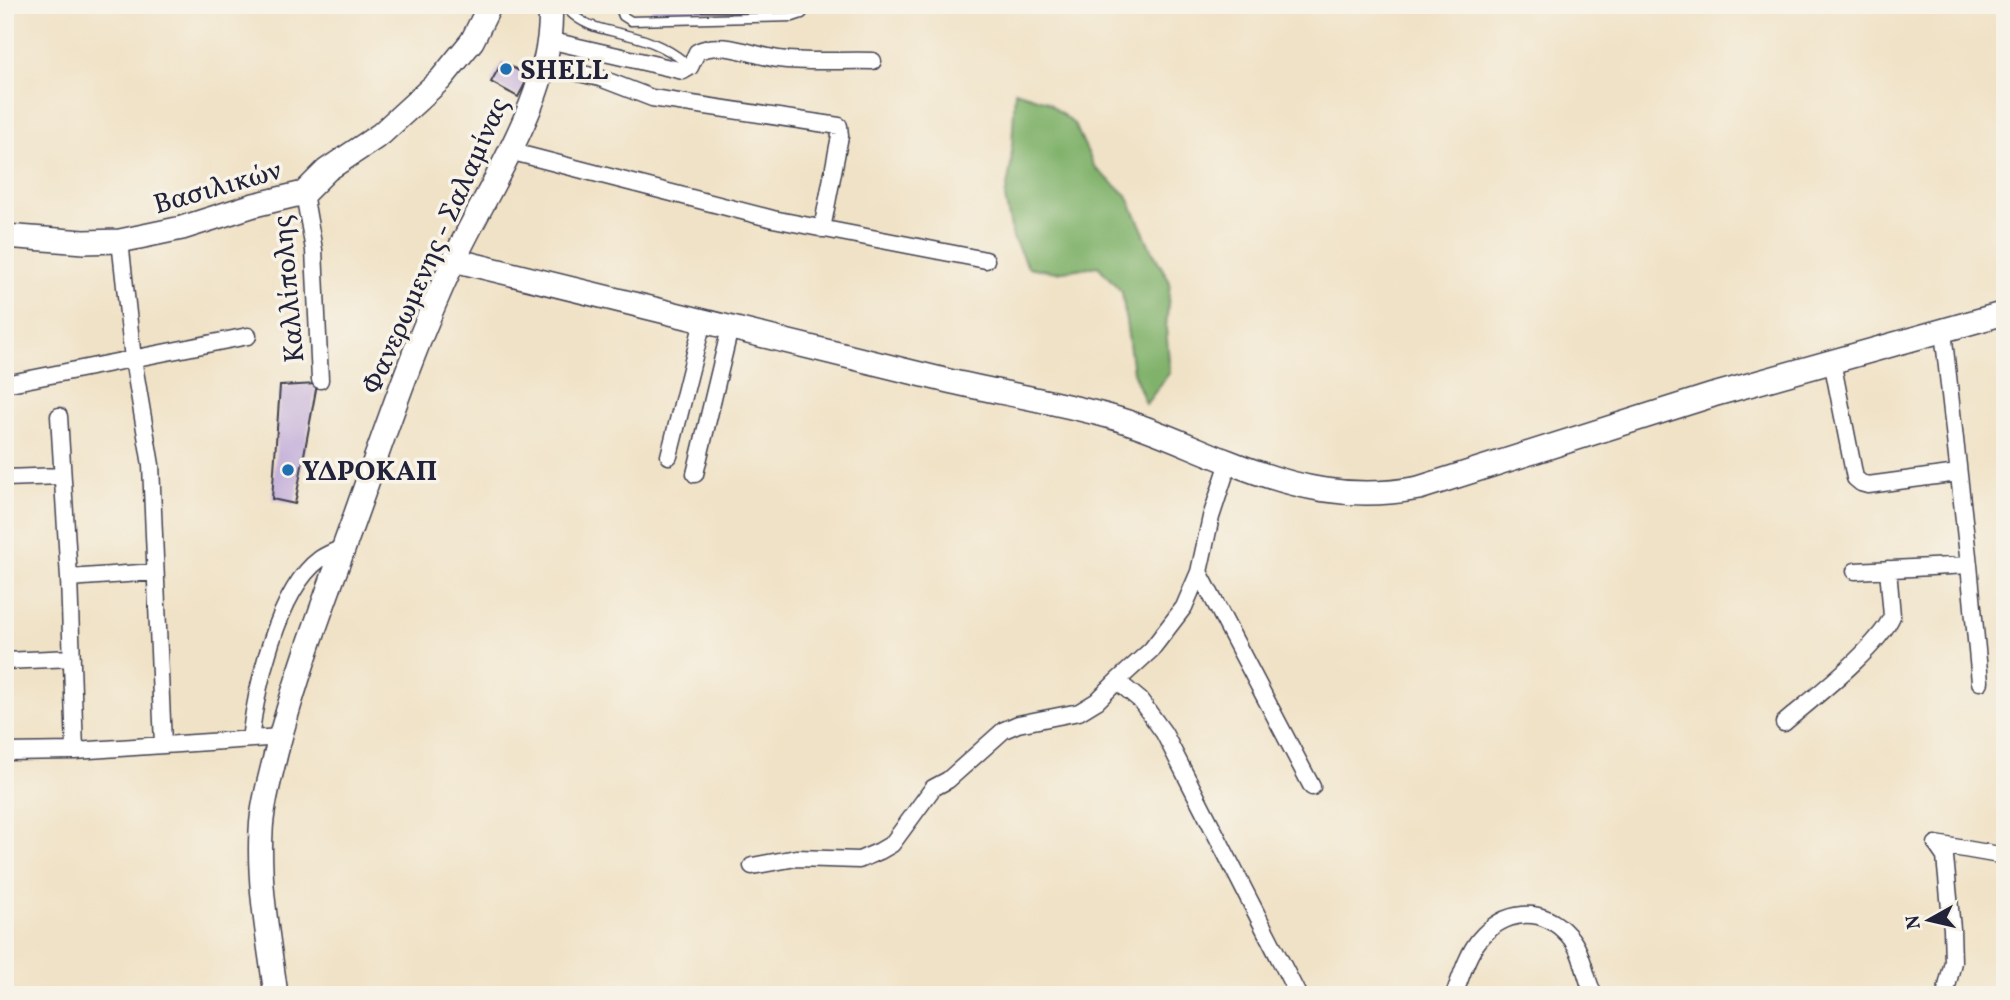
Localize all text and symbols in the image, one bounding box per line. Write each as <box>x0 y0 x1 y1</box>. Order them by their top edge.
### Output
place label: SHELL <box>520 52 609 91</box>
marker: SHELL <box>498 61 514 77</box>
street label: Φανερωμενης - Σαλαμίνας <box>353 91 519 401</box>
street label: Βασιλικών <box>149 151 287 225</box>
street label: Καλλίπολης <box>264 213 315 364</box>
place label: ΥΔΡΟΚΑΠ <box>302 453 437 492</box>
marker: ΥΔΡΟΚΑΠ <box>280 462 296 478</box>
north arrow <box>1895 884 1965 954</box>
text: N <box>1900 913 1928 931</box>

